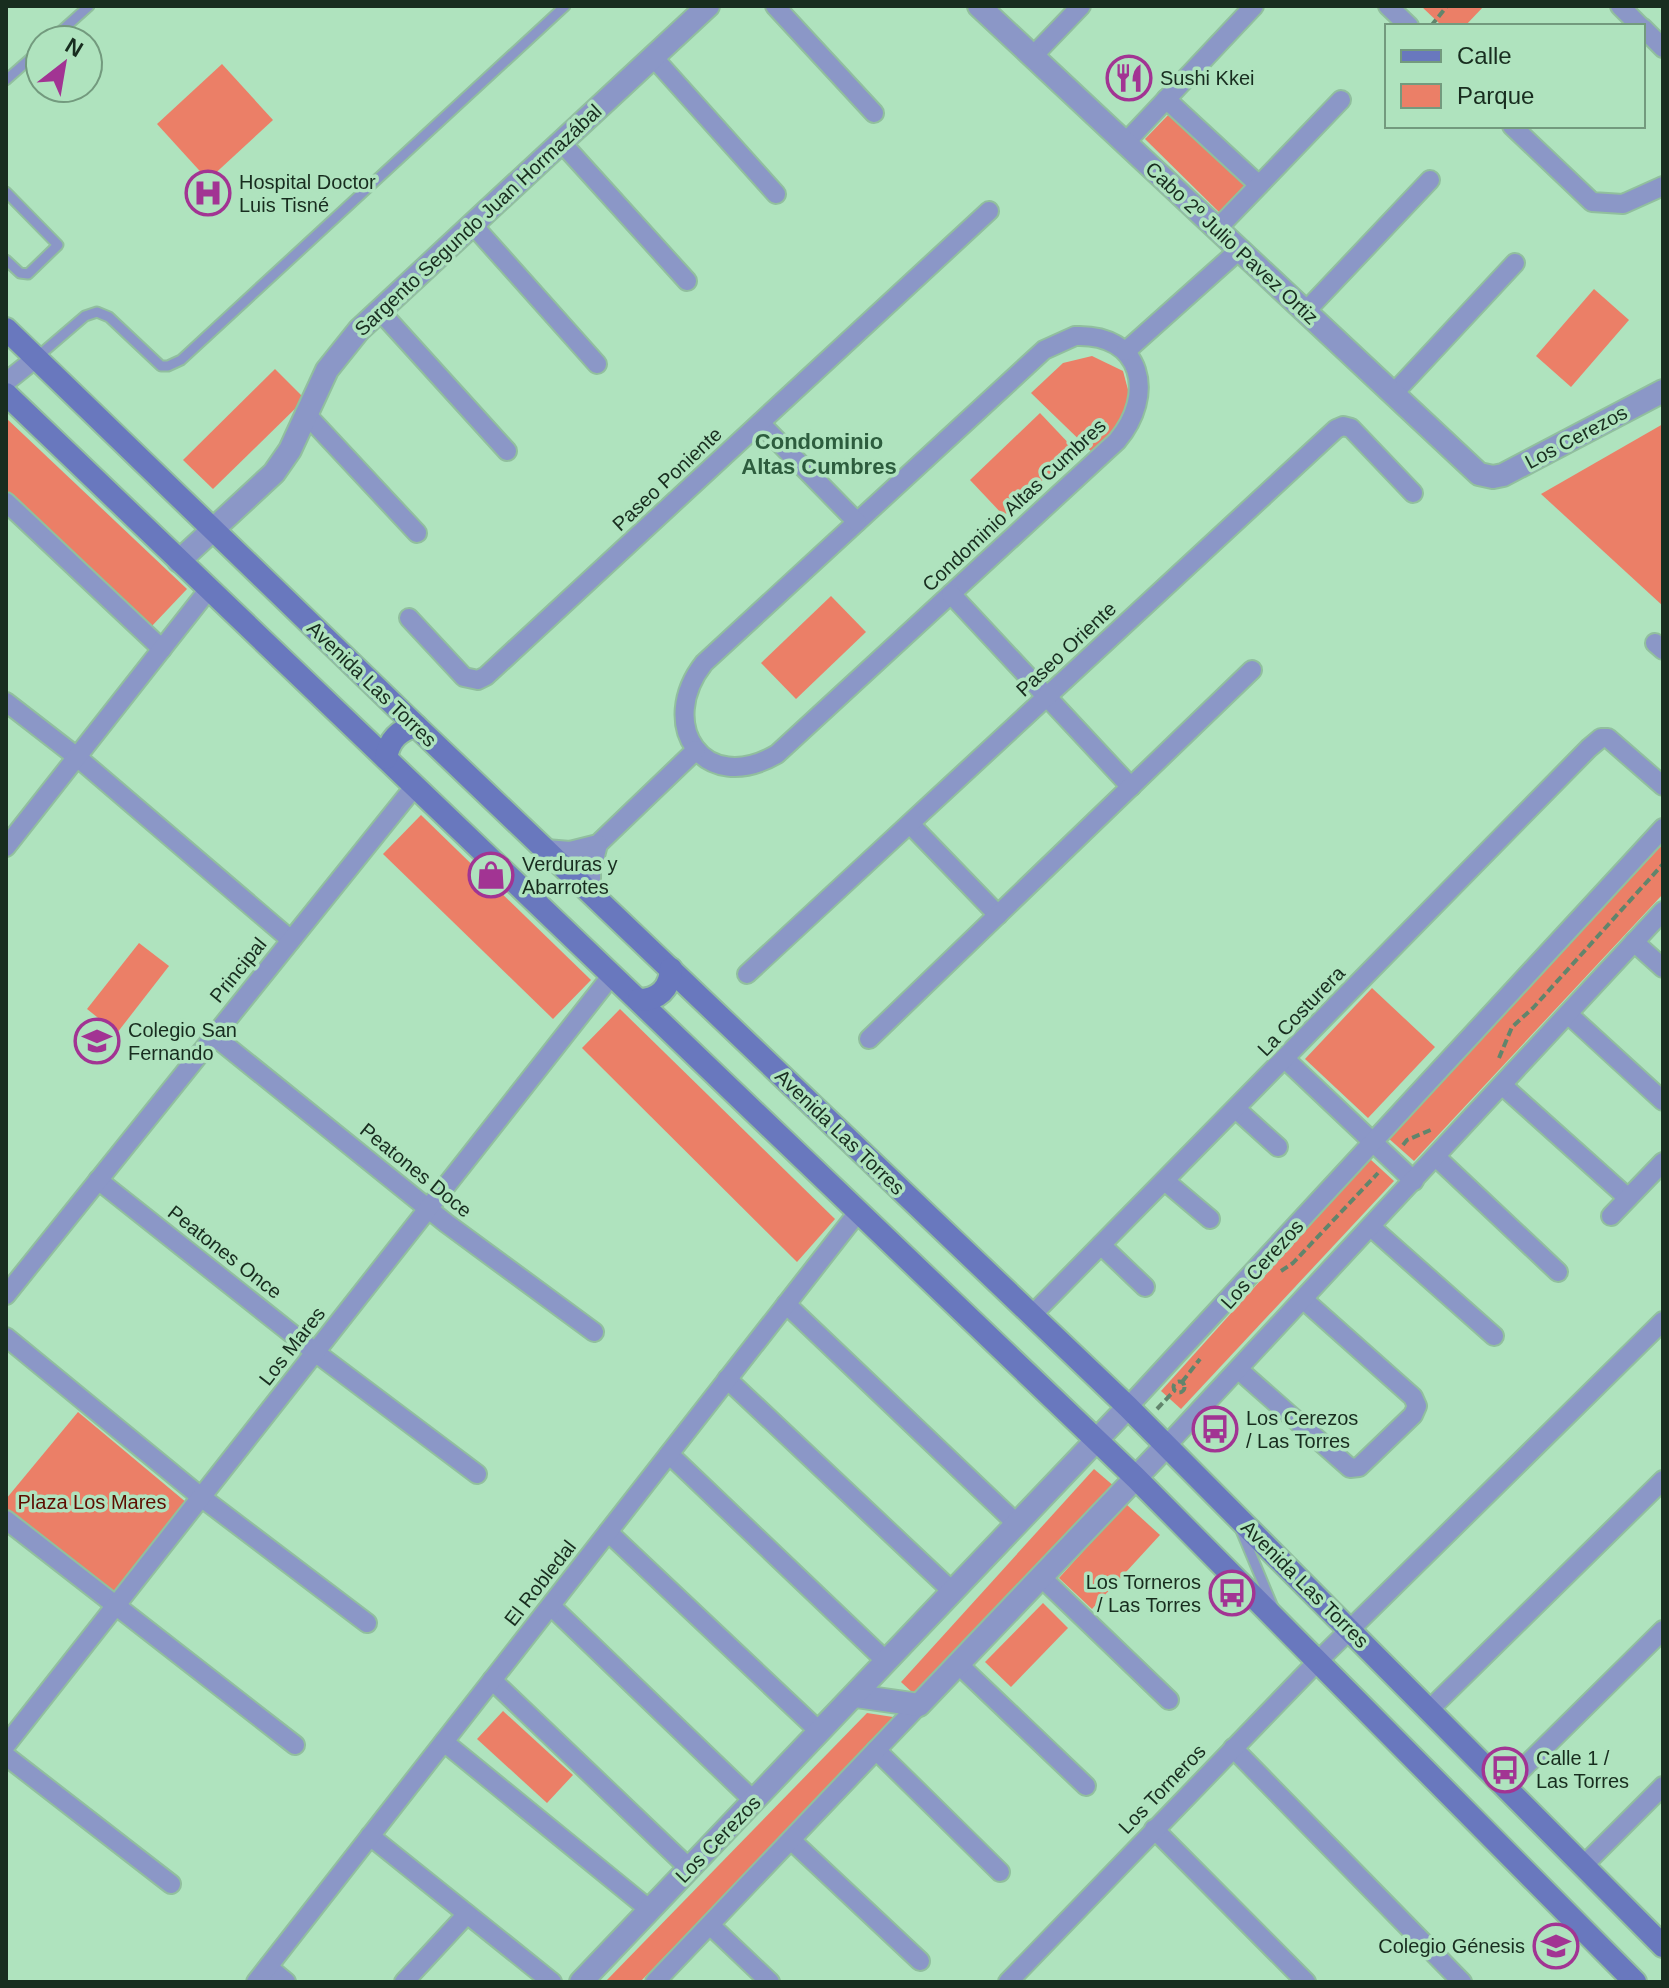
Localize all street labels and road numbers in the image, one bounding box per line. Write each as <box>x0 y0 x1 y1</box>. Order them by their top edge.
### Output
street label: Sargento Segundo Juan Hormazábal <box>350 100 606 340</box>
street label: Cabo 2º Julio Pavez Ortiz <box>1141 157 1323 329</box>
street label: Los Cerezos <box>1521 401 1631 473</box>
street label: Condominio Altas Cumbres <box>918 414 1110 596</box>
street label: Paseo Poniente <box>608 423 726 535</box>
street label: Paseo Oriente <box>1012 597 1120 701</box>
street label: Avenida Las Torres <box>303 617 441 751</box>
street label: Principal <box>205 933 271 1007</box>
street label: La Costurera <box>1253 961 1350 1060</box>
street label: Avenida Las Torres <box>771 1065 909 1199</box>
street label: Peatones Doce <box>356 1118 476 1222</box>
street label: Peatones Once <box>164 1201 286 1303</box>
street label: Los Cerezos <box>1216 1215 1308 1313</box>
street label: Los Mares <box>255 1302 329 1390</box>
street label: Avenida Las Torres <box>1237 1516 1373 1652</box>
street label: El Robledal <box>500 1536 580 1630</box>
street label: Los Torneros <box>1114 1740 1210 1838</box>
street label: Los Cerezos <box>671 1791 765 1887</box>

